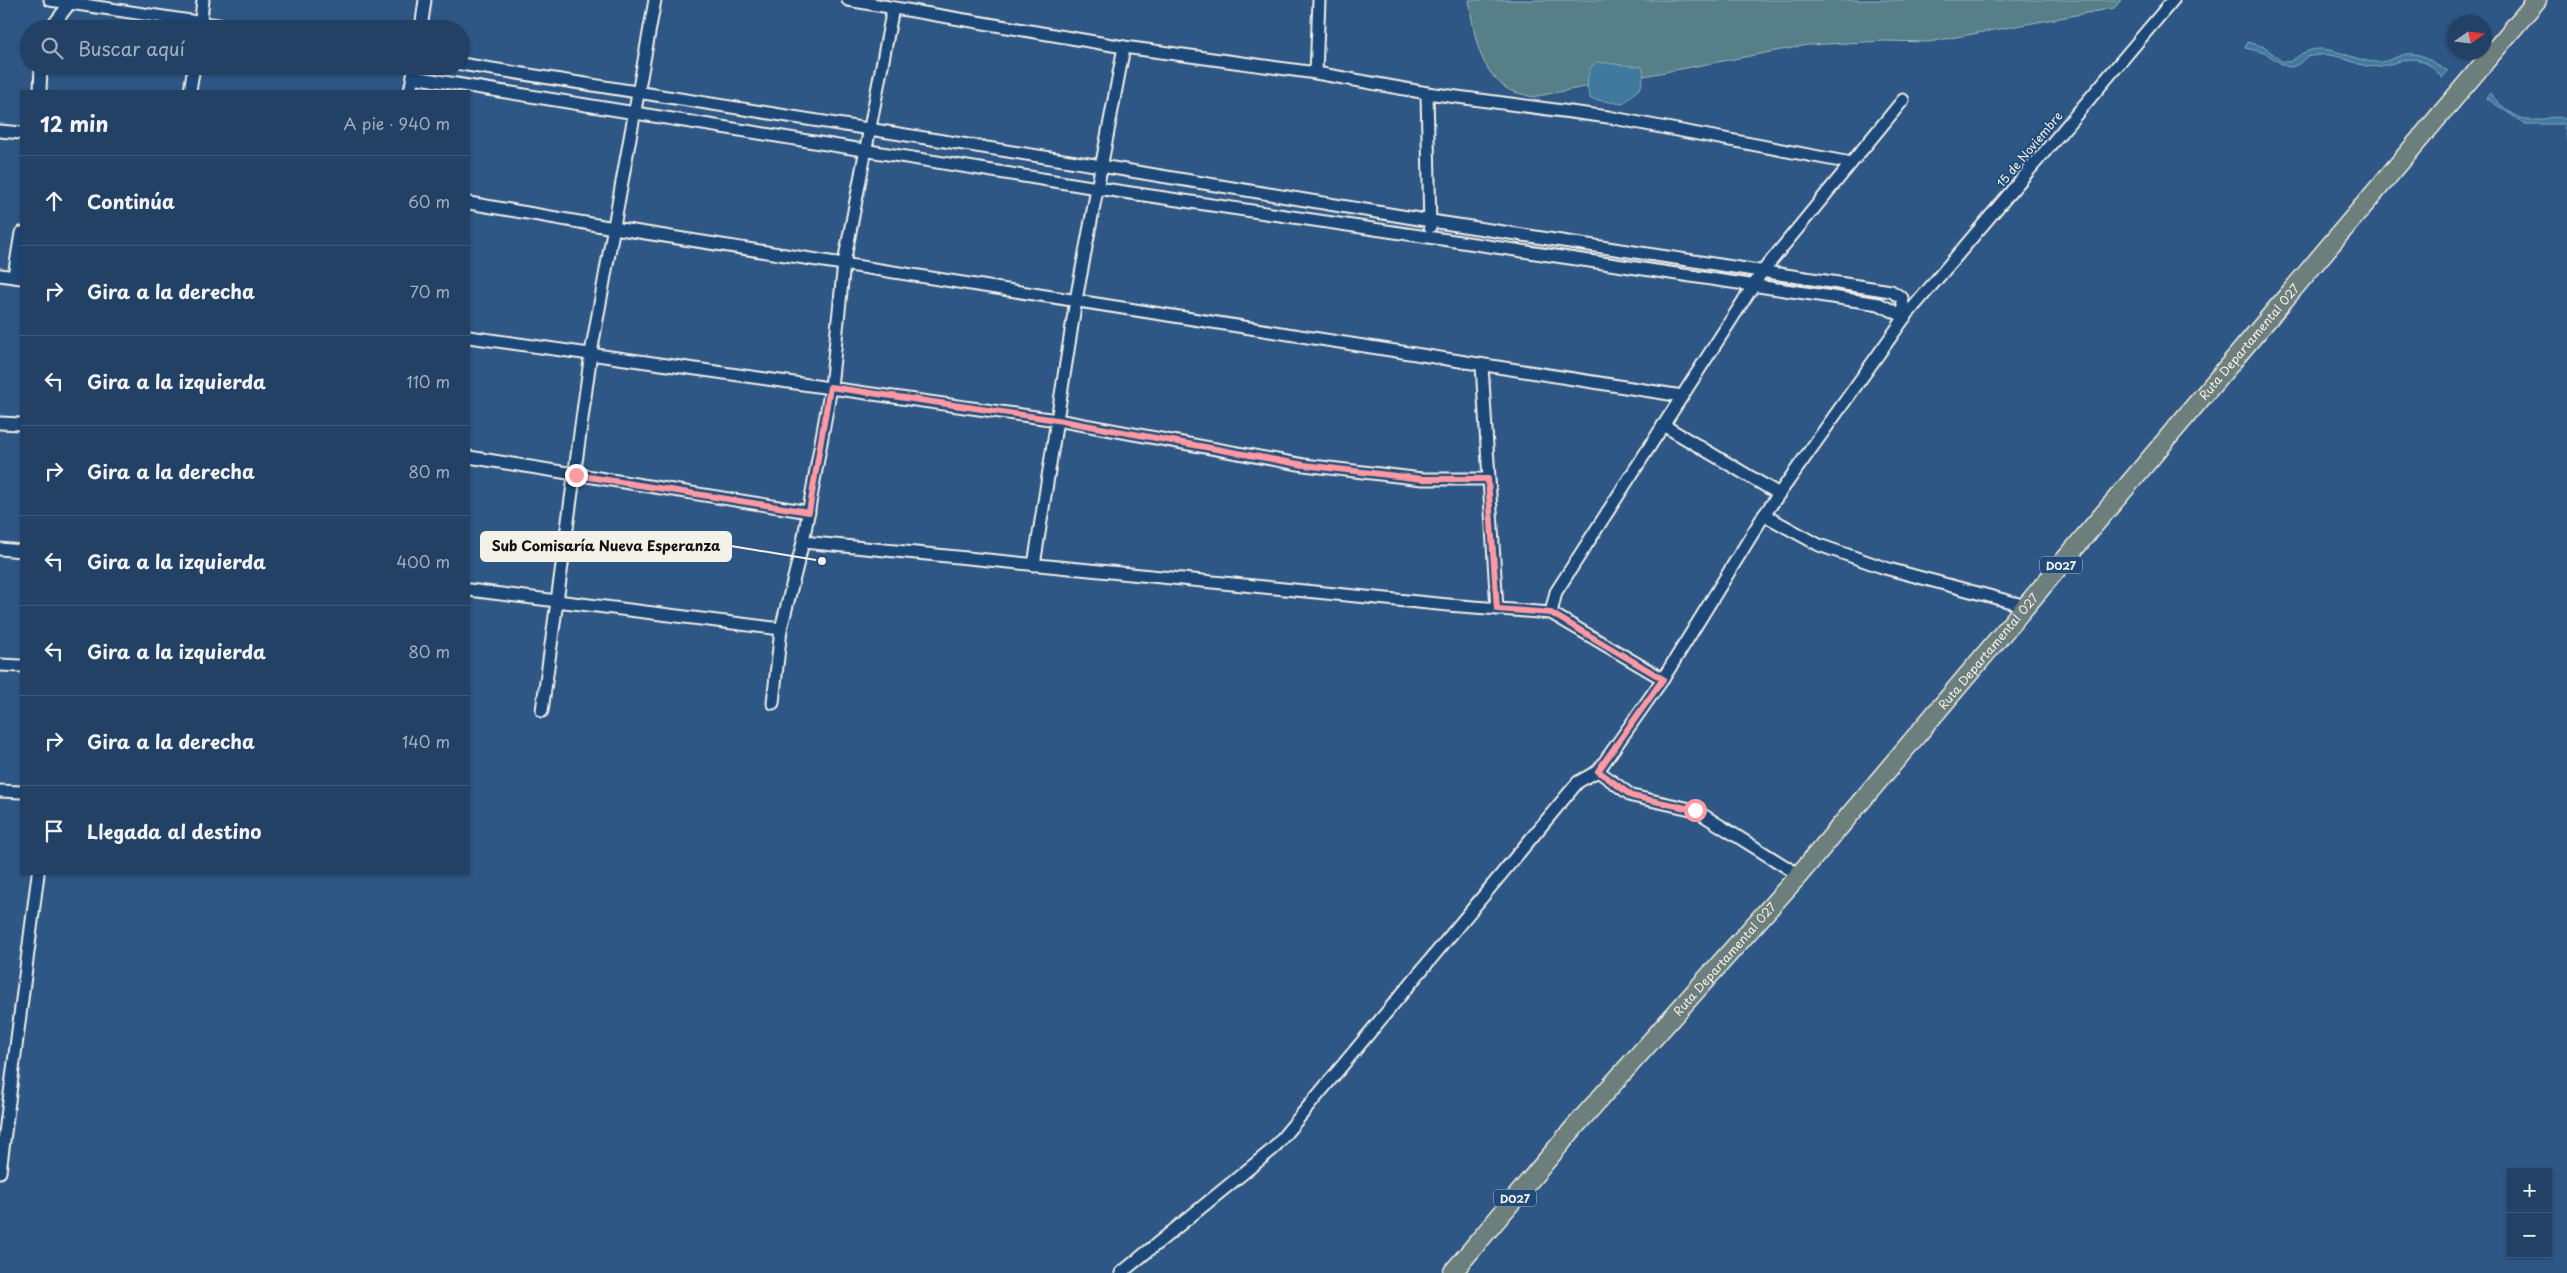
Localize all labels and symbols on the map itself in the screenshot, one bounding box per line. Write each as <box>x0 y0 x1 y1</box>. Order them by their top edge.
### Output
north arrow <box>2447 15 2492 60</box>
street label: 15 de Noviembre <box>1992 107 2067 191</box>
street label: Ruta Departamental 027 <box>2195 279 2303 404</box>
route end <box>565 464 588 487</box>
callout: Sub Comisaría Nueva Esperanza <box>481 532 731 561</box>
text: Sub Comisaría Nueva Esperanza <box>491 535 721 556</box>
road number: D027 <box>2040 556 2082 574</box>
street label: Ruta Departamental 027 <box>1934 589 2042 713</box>
route start <box>1684 799 1707 822</box>
street label: Ruta Departamental 027 <box>1669 898 1780 1020</box>
road number: D027 <box>1494 1190 1536 1206</box>

